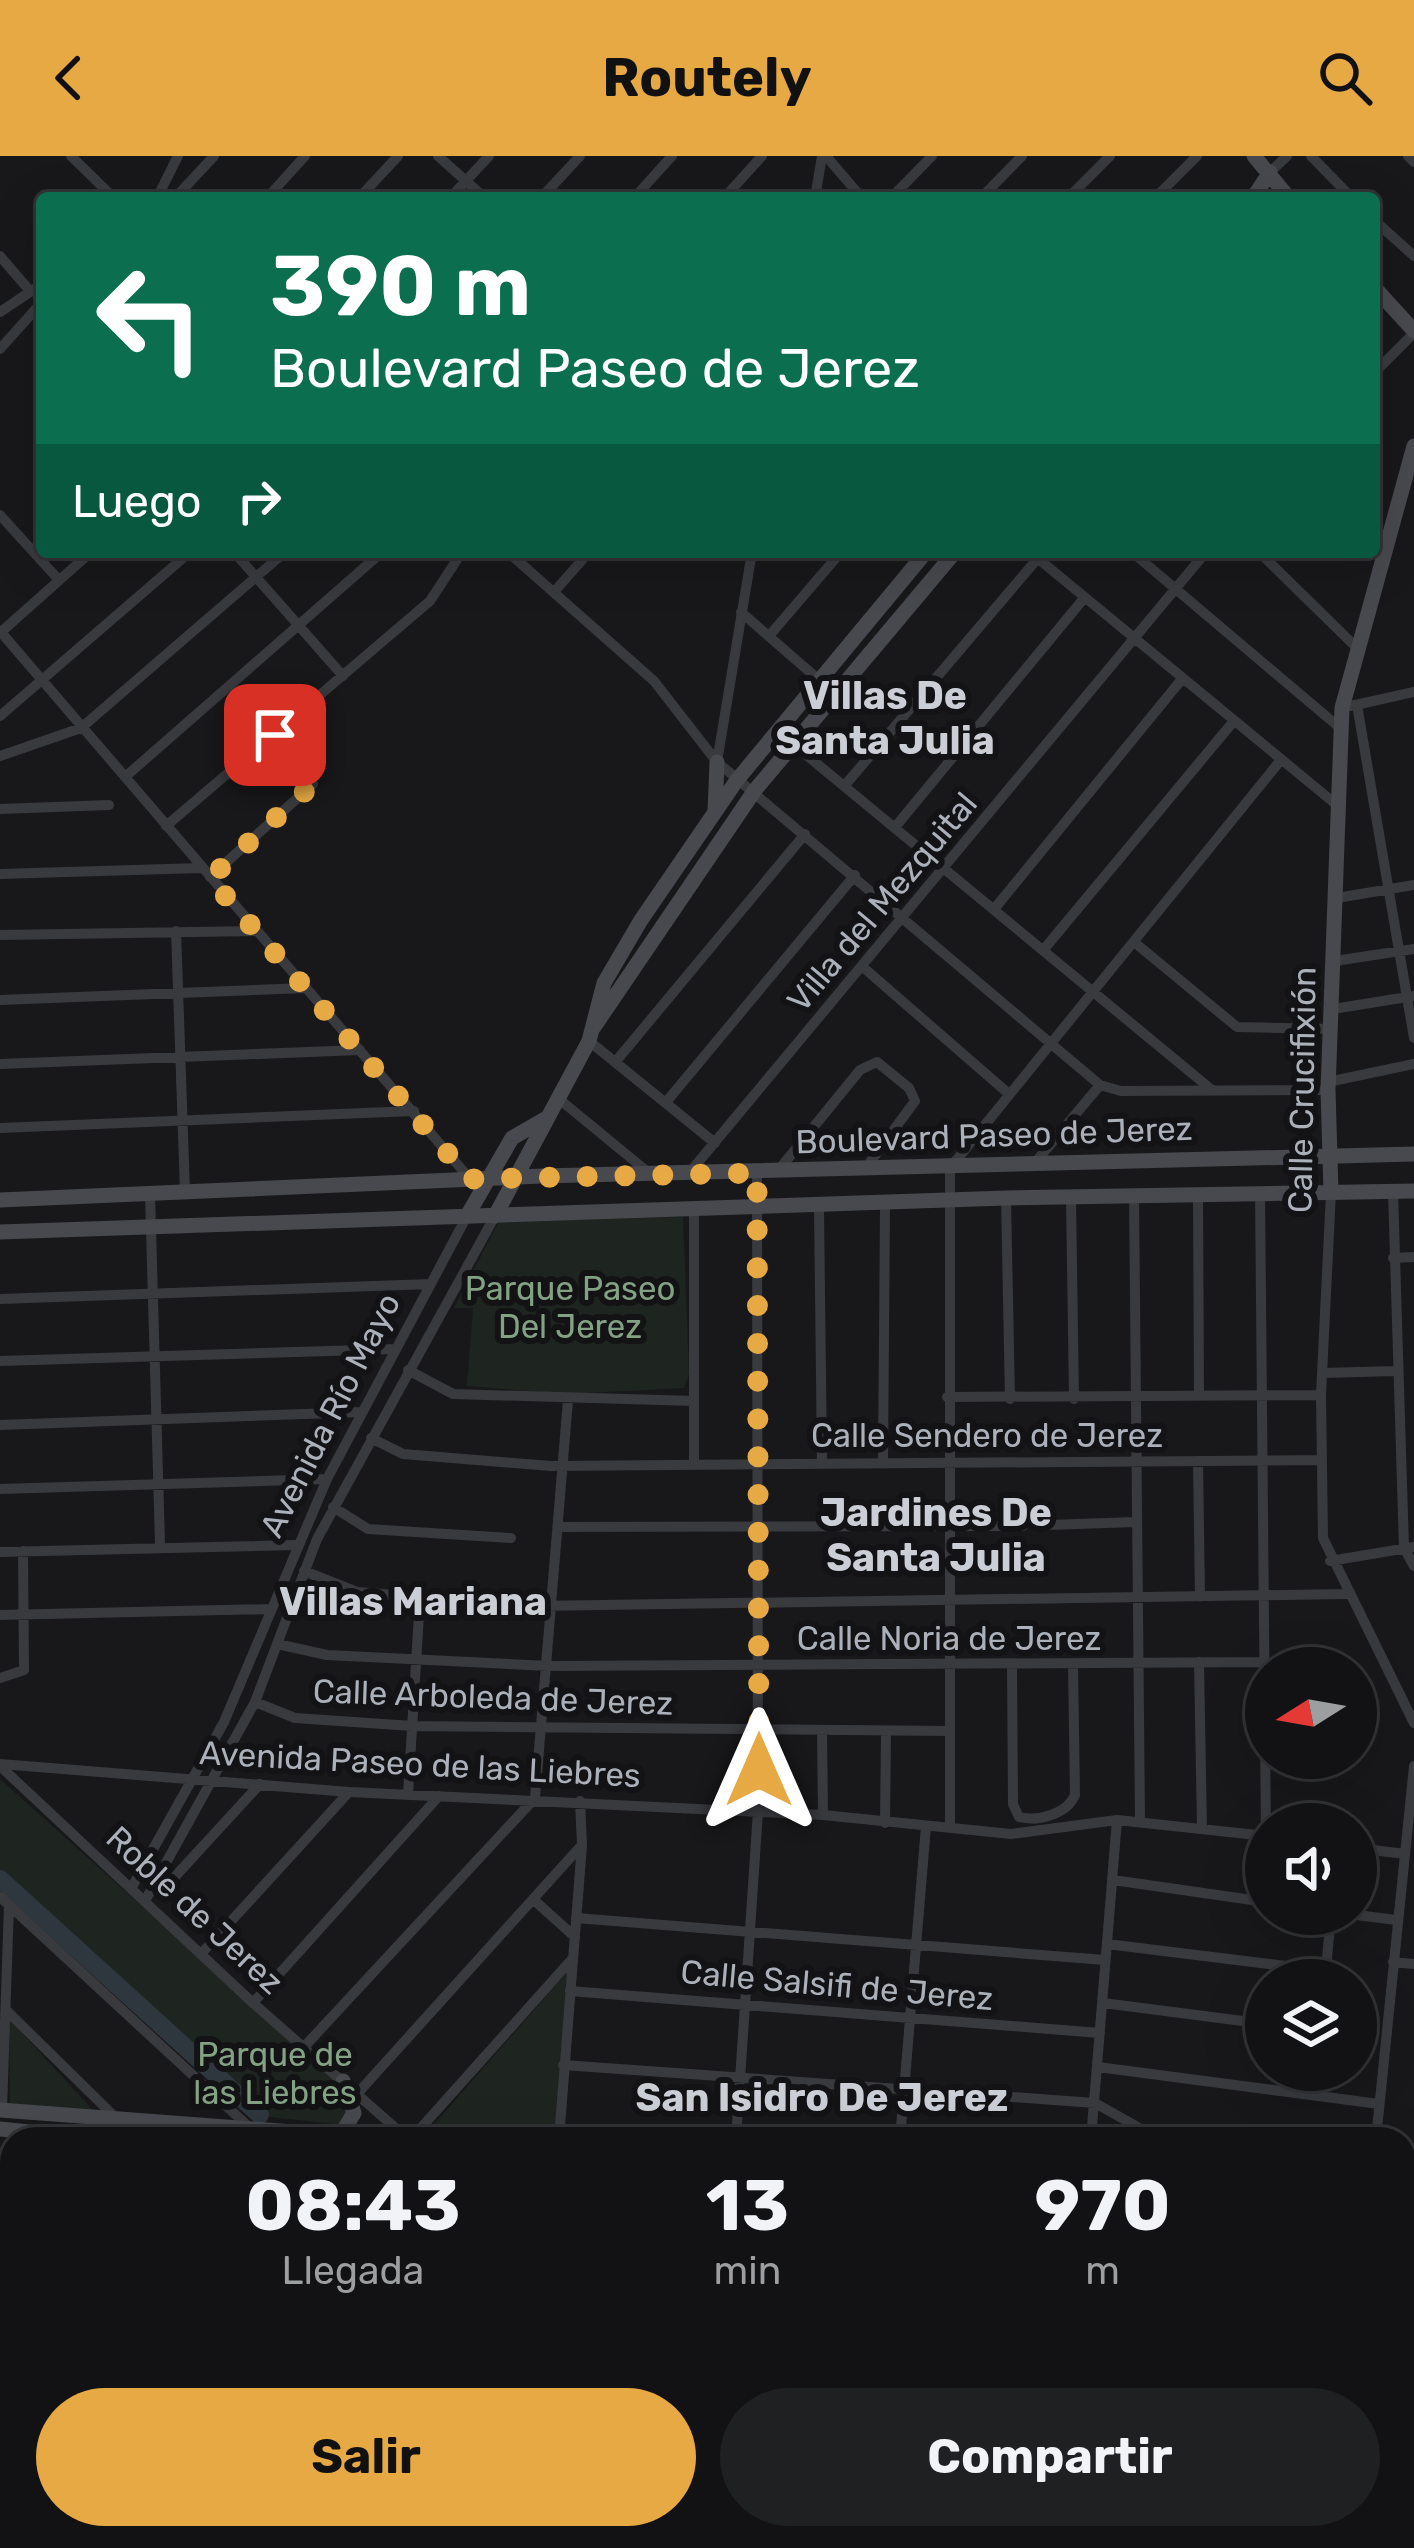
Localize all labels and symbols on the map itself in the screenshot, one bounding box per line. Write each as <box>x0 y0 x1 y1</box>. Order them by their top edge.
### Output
district label: Villas De Santa Julia <box>775 673 995 764</box>
pin <box>224 684 326 786</box>
street label: Villa del Mezquital <box>779 785 985 1019</box>
street label: Calle Crucifixión <box>1280 967 1324 1213</box>
street label: Boulevard Paseo de Jerez <box>795 1109 1193 1161</box>
park label: Parque Paseo Del Jerez <box>465 1269 675 1346</box>
street label: Avenida Río Mayo <box>252 1287 408 1543</box>
street label: Calle Sendero de Jerez <box>811 1416 1163 1455</box>
district label: Jardines De Santa Julia <box>820 1490 1052 1581</box>
district label: Villas Mariana <box>279 1579 547 1625</box>
street label: Calle Noria de Jerez <box>797 1619 1101 1658</box>
north arrow <box>1245 1647 1377 1779</box>
street label: Calle Arboleda de Jerez <box>312 1671 674 1723</box>
position arrow <box>696 1707 822 1833</box>
street label: Avenida Paseo de las Liebres <box>198 1733 642 1795</box>
street label: Roble de Jerez <box>98 1818 292 2002</box>
street label: Calle Salsifi de Jerez <box>679 1952 995 2018</box>
park label: Parque de las Liebres <box>193 2035 357 2112</box>
district label: San Isidro De Jerez <box>636 2075 1008 2121</box>

